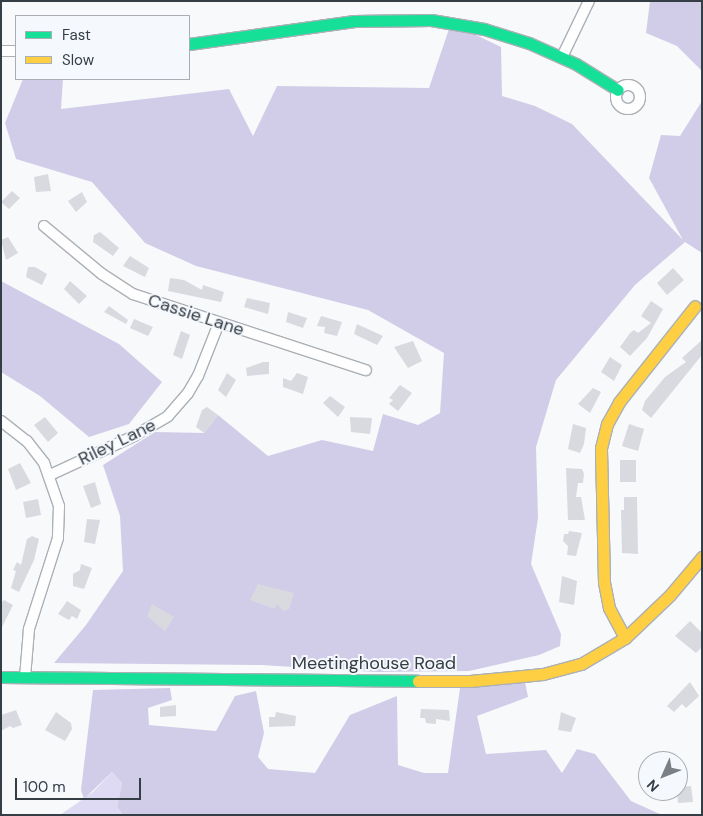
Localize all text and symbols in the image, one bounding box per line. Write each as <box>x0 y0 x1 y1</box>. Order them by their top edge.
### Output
legend <box>15 15 190 80</box>
text: Fast <box>62 25 91 45</box>
text: Slow <box>62 50 94 70</box>
street label: Cassie Lane <box>145 289 247 341</box>
street label: Riley Lane <box>75 414 159 470</box>
street label: Meetinghouse Road <box>292 652 456 674</box>
north arrow <box>638 751 688 801</box>
scale bar <box>18 768 144 800</box>
text: N <box>643 776 663 796</box>
text: 100 m <box>23 777 66 797</box>

